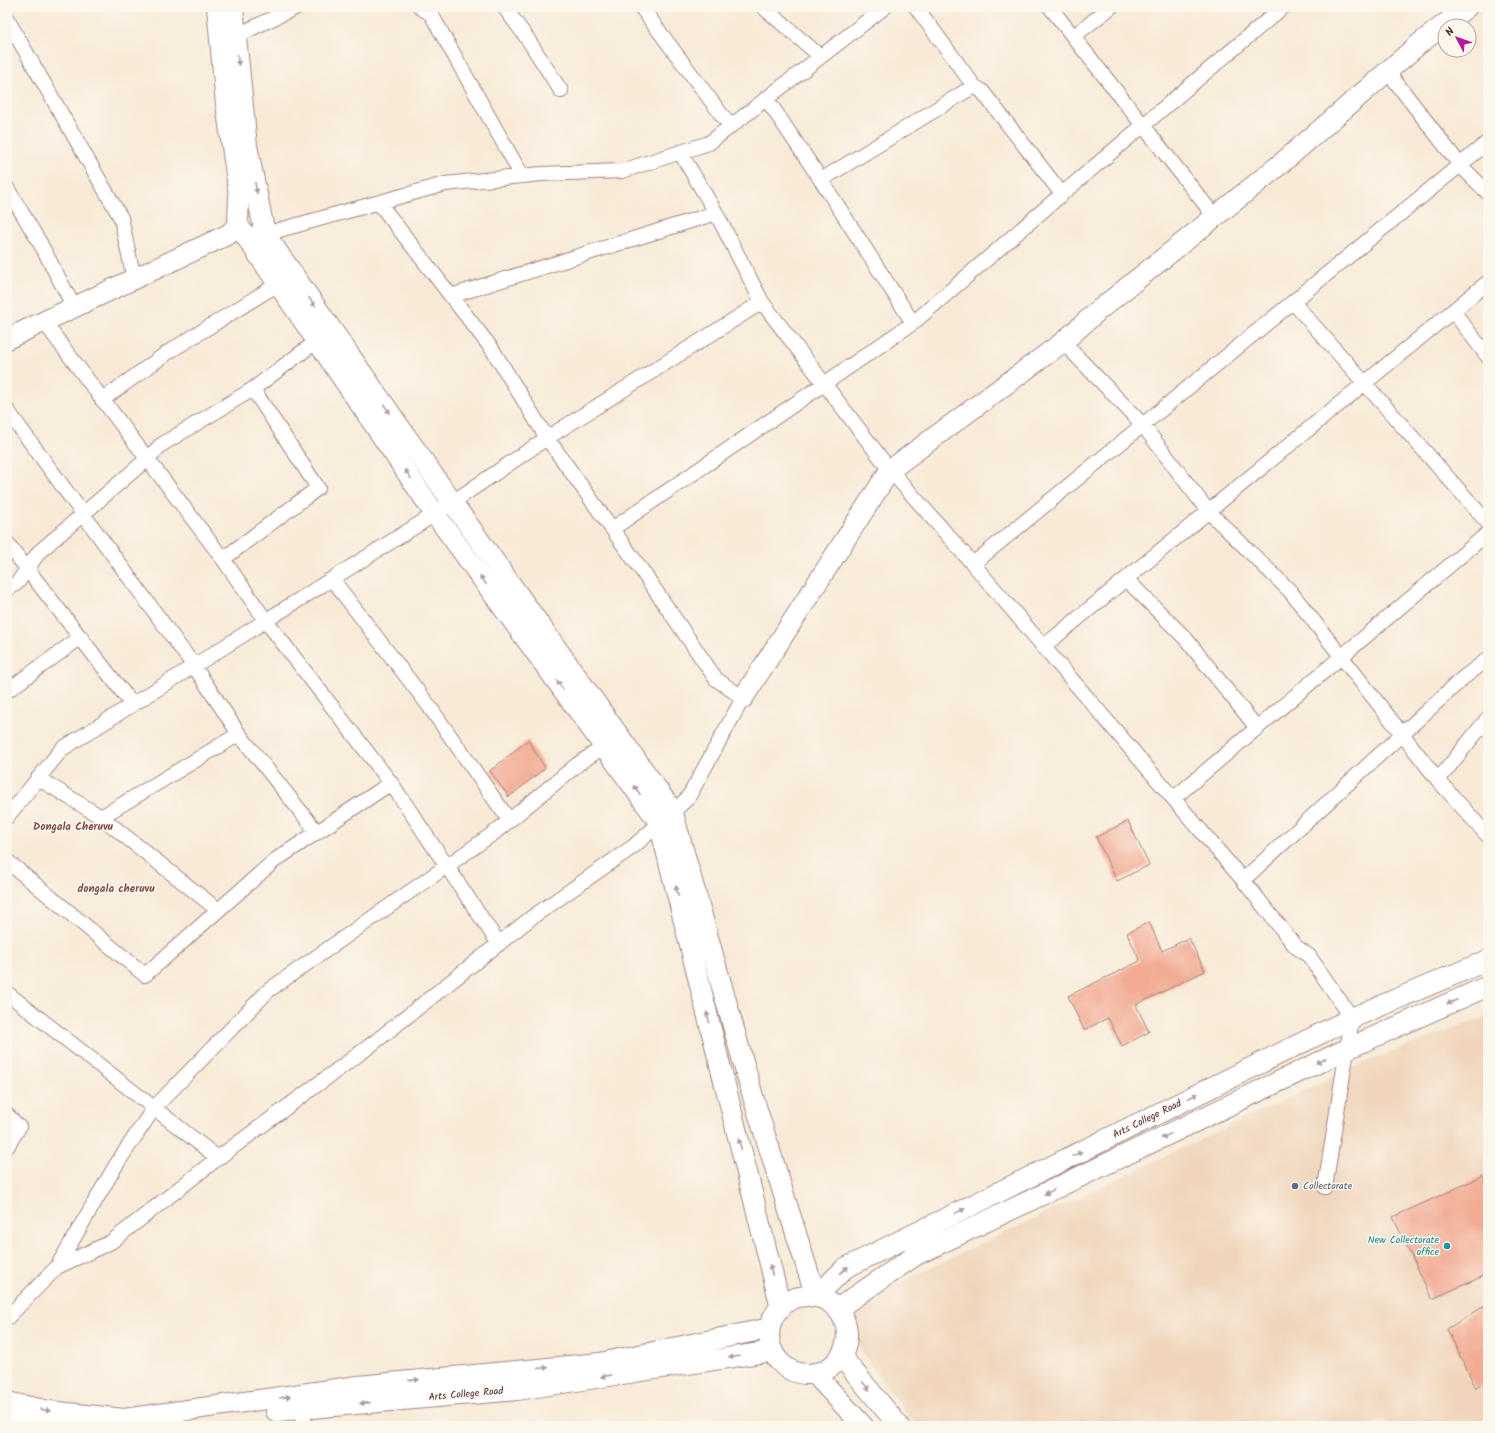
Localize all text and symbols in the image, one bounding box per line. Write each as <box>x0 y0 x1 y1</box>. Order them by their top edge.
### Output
north arrow <box>1437 18 1477 58</box>
text: N <box>1441 24 1459 41</box>
one-way arrow <box>235 54 241 66</box>
one-way arrow <box>253 182 259 195</box>
one-way arrow <box>308 297 316 308</box>
one-way arrow <box>383 404 391 414</box>
one-way arrow <box>404 469 412 480</box>
one-way arrow <box>479 575 488 586</box>
one-way arrow <box>556 680 564 690</box>
one-way arrow <box>633 785 641 796</box>
district label: Dongala Cheruvu <box>33 818 114 836</box>
district label: dongala cheruvu <box>78 880 155 898</box>
one-way arrow <box>673 885 679 898</box>
one-way arrow <box>1447 999 1458 1005</box>
one-way arrow <box>705 1011 711 1024</box>
one-way arrow <box>1316 1058 1327 1064</box>
one-way arrow <box>1188 1093 1199 1100</box>
street label: Arts College Road <box>1110 1095 1185 1143</box>
one-way arrow <box>1160 1133 1172 1139</box>
one-way arrow <box>736 1137 742 1150</box>
one-way arrow <box>1071 1151 1083 1157</box>
place label: Collectorate <box>1303 1178 1353 1194</box>
marker: Collectorate <box>1290 1181 1300 1191</box>
one-way arrow <box>1043 1189 1054 1195</box>
one-way arrow <box>954 1208 966 1214</box>
place label: New Collectorate office <box>1368 1232 1439 1260</box>
marker: New Collectorate office <box>1442 1241 1452 1251</box>
one-way arrow <box>768 1263 774 1276</box>
one-way arrow <box>839 1266 850 1274</box>
one-way arrow <box>728 1354 740 1360</box>
one-way arrow <box>537 1365 549 1372</box>
one-way arrow <box>599 1374 612 1380</box>
one-way arrow <box>408 1377 420 1384</box>
one-way arrow <box>861 1380 870 1391</box>
street label: Arts College Road <box>428 1383 505 1405</box>
one-way arrow <box>279 1394 291 1400</box>
one-way arrow <box>359 1399 371 1406</box>
one-way arrow <box>39 1407 51 1413</box>

